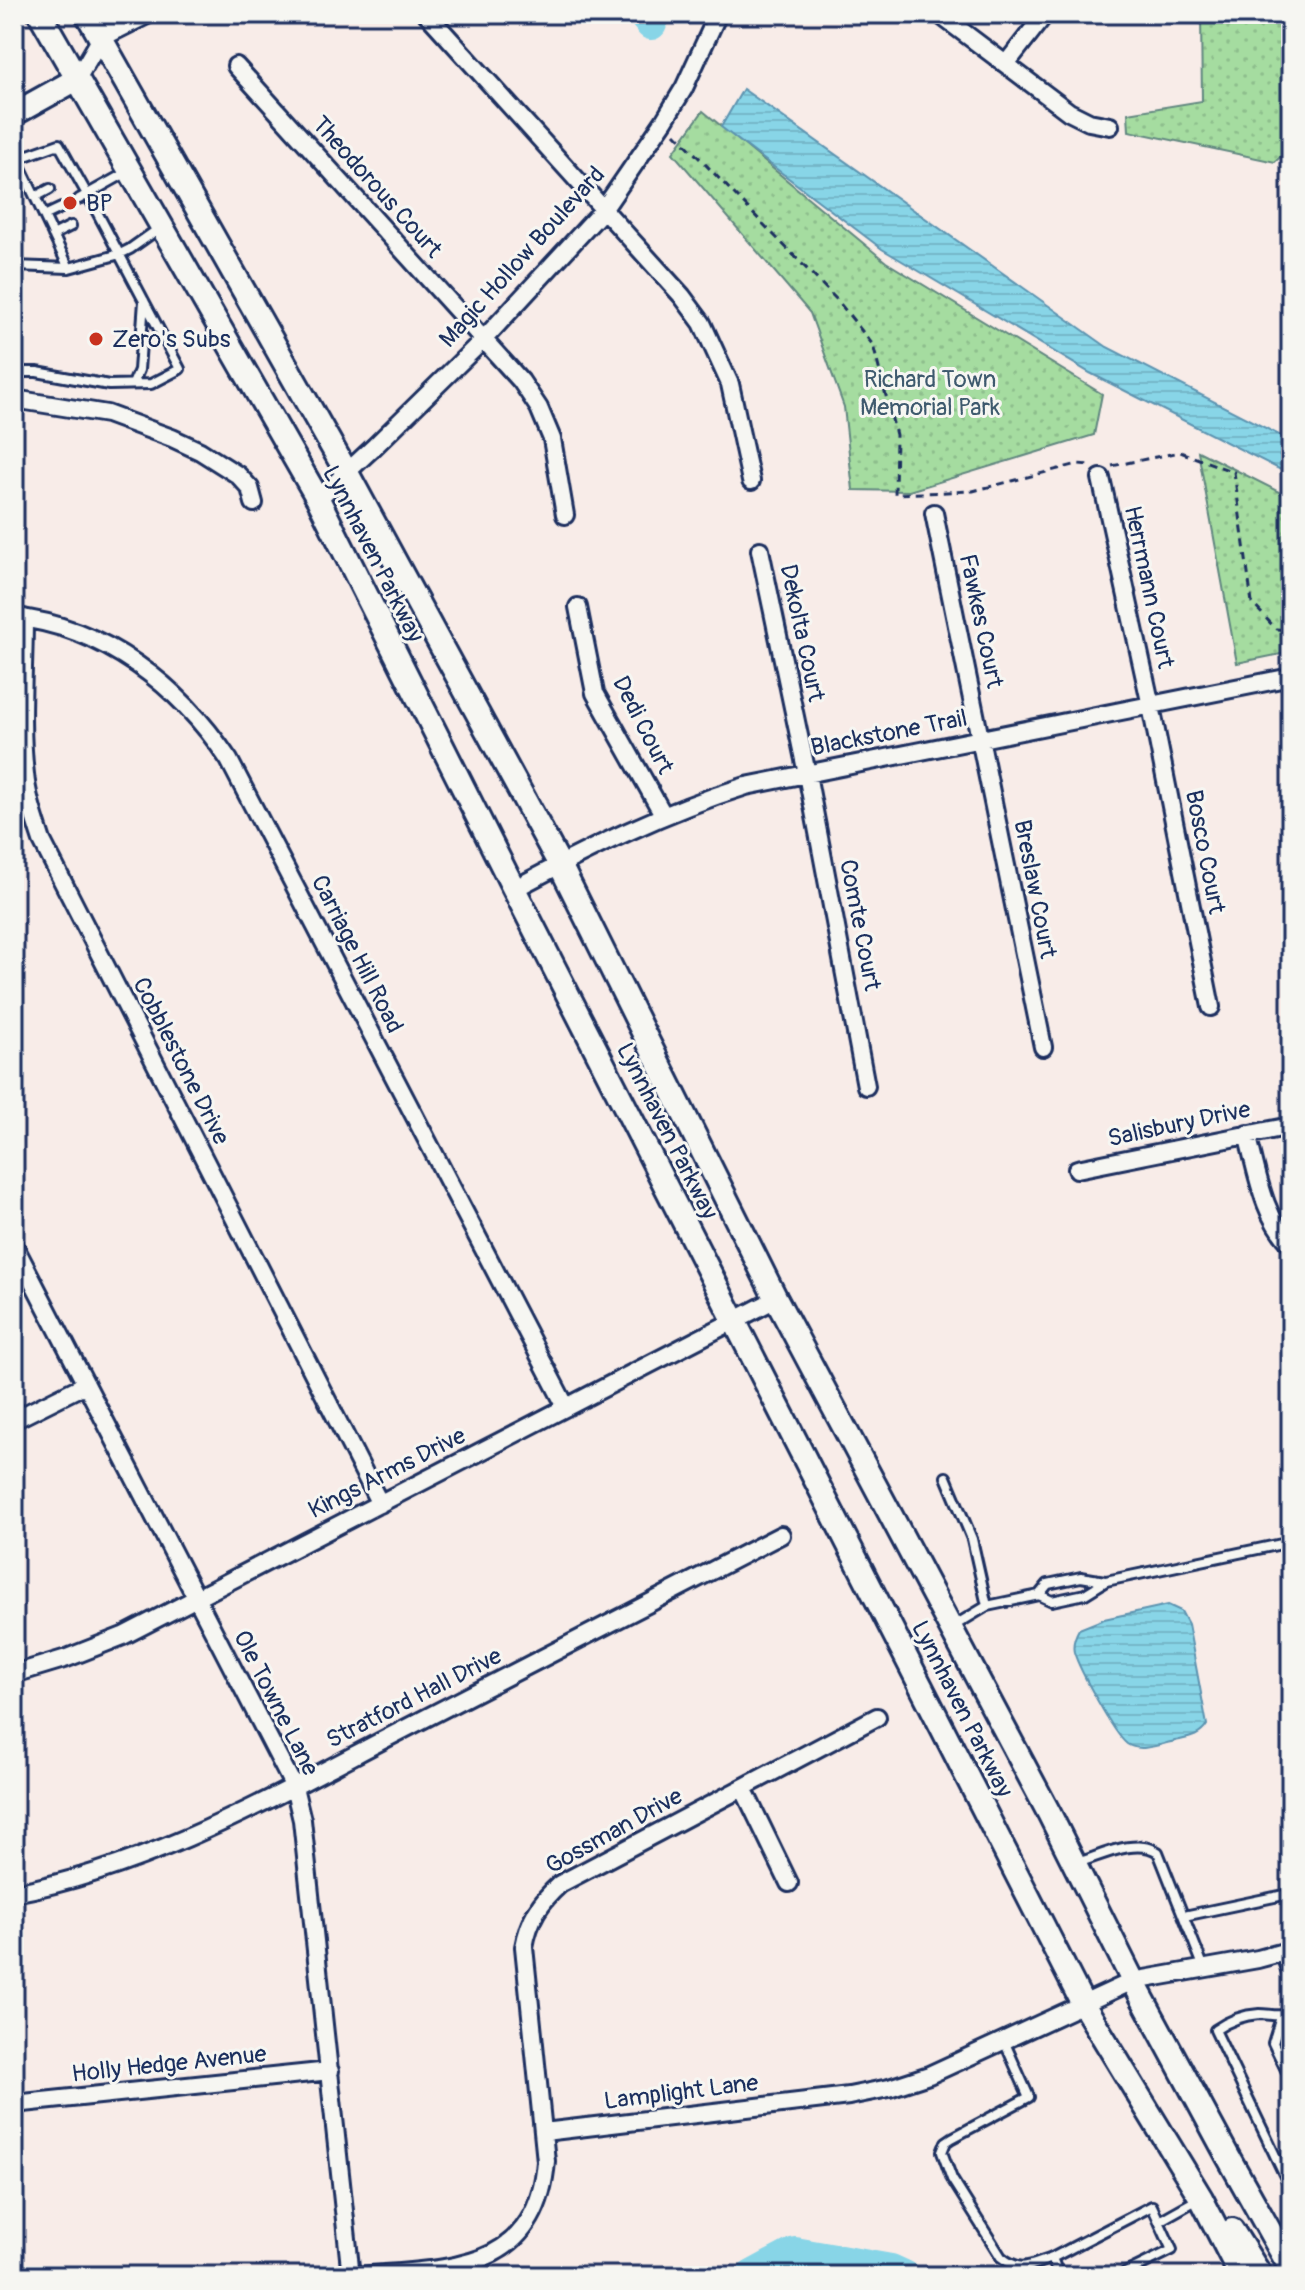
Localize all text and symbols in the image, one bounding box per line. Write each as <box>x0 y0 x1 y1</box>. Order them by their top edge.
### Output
street label: Theodorous Court <box>306 110 448 264</box>
street label: Magic Hollow Boulevard <box>433 160 611 354</box>
place label: BP <box>86 189 113 218</box>
marker: BP <box>61 194 79 212</box>
place label: Zero's Subs <box>112 325 231 354</box>
marker: Zero's Subs <box>87 330 105 348</box>
park label: Richard Town Memorial Park <box>860 365 1000 422</box>
street label: Lynnhaven Parkway <box>316 461 430 647</box>
street label: Herrmann Court <box>1118 503 1180 671</box>
street label: Fawkes Court <box>953 551 1009 691</box>
street label: Dekolta Court <box>773 562 831 705</box>
street label: Dedi Court <box>606 671 680 779</box>
street label: Blackstone Trail <box>808 704 970 762</box>
street label: Bosco Court <box>1179 788 1231 917</box>
street label: Breslaw Court <box>1007 817 1063 961</box>
street label: Comte Court <box>833 857 887 993</box>
street label: Carriage Hill Road <box>305 870 409 1038</box>
street label: Cobblestone Drive <box>126 973 236 1150</box>
street label: Lynnhaven Parkway <box>610 1038 724 1224</box>
street label: Salisbury Drive <box>1105 1095 1253 1153</box>
street label: Kings Arms Drive <box>304 1421 471 1525</box>
street label: Lynnhaven Parkway <box>905 1616 1019 1802</box>
street label: Ole Towne Lane <box>227 1626 325 1781</box>
street label: Stratford Hall Drive <box>322 1641 507 1755</box>
street label: Gossman Drive <box>540 1781 688 1881</box>
street label: Holly Hedge Avenue <box>70 2039 268 2089</box>
street label: Lamplight Lane <box>602 2068 760 2116</box>

